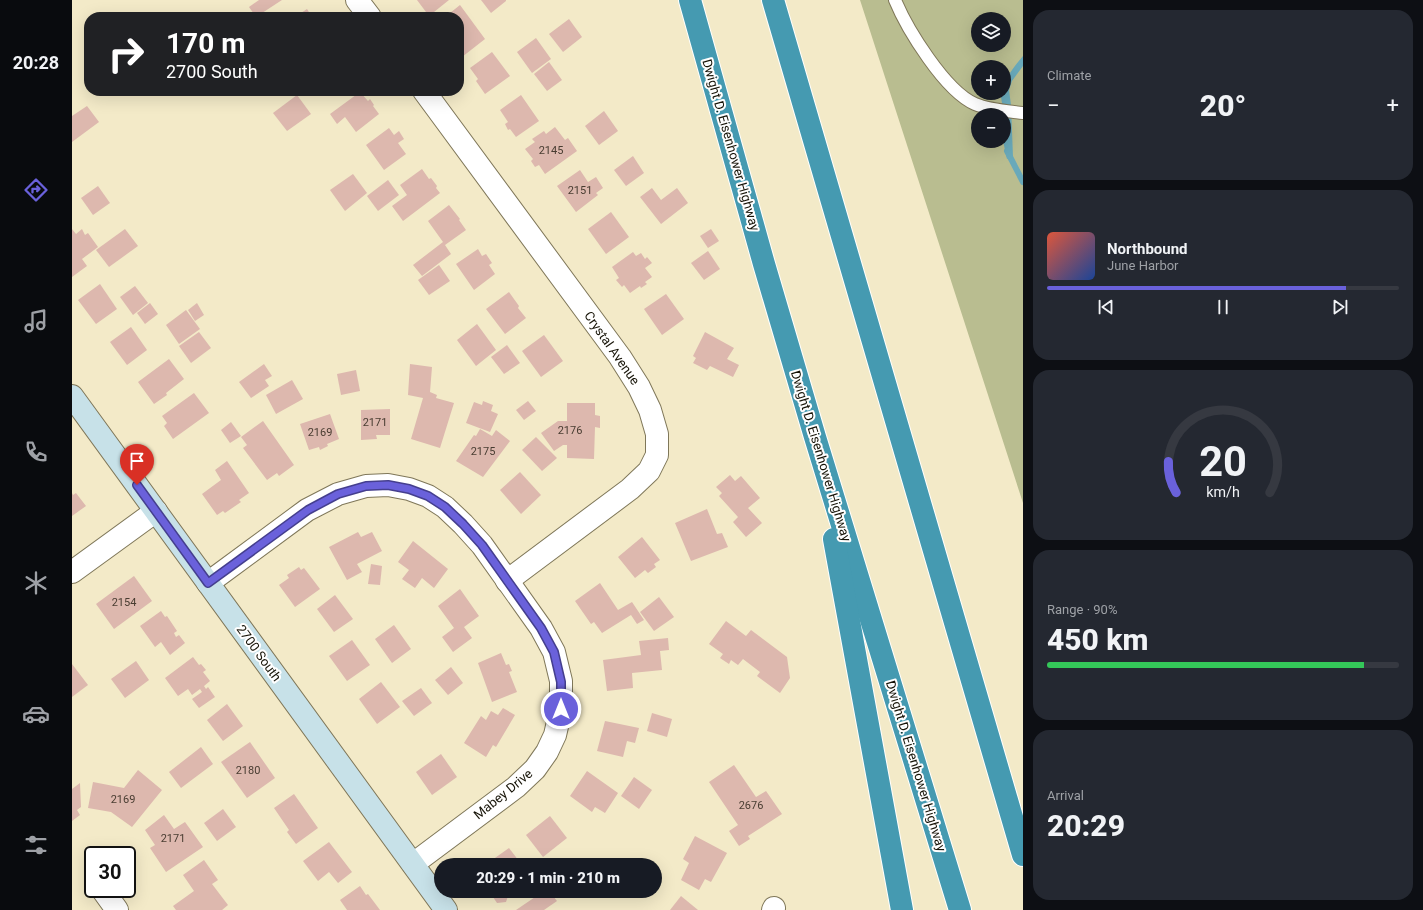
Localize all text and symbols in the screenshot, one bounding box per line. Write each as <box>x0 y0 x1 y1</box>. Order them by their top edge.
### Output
map controls <box>971 12 1011 148</box>
button: layers <box>971 12 1011 52</box>
text: 170 m <box>166 27 245 60</box>
icon: right <box>100 28 152 80</box>
text: 20:28 <box>13 52 59 73</box>
street label: Dwight D. Eisenhower Highway <box>699 57 763 233</box>
button: + <box>971 60 1011 100</box>
text: 2700 South <box>166 61 258 82</box>
text: Climate <box>1047 68 1091 83</box>
text: 20° <box>1200 88 1246 123</box>
text: − <box>1047 93 1060 118</box>
text: + <box>1387 93 1399 118</box>
button: − <box>971 108 1011 148</box>
house number: 2145 <box>539 144 563 157</box>
icon: directions <box>22 176 50 204</box>
house number: 2151 <box>568 184 592 197</box>
text: Northbound <box>1107 240 1188 258</box>
text: June Harbor <box>1107 258 1179 273</box>
icon: previous <box>1095 296 1117 318</box>
icon: pause <box>1212 296 1234 318</box>
icon: next <box>1329 296 1351 318</box>
icon: music <box>22 307 50 335</box>
street label: Crystal Avenue <box>581 308 643 388</box>
street label: Dwight D. Eisenhower Highway <box>788 369 854 543</box>
house number: 2171 <box>363 416 387 429</box>
house number: 2176 <box>558 424 582 437</box>
house number: 2169 <box>308 426 332 439</box>
text: 20 <box>1199 437 1247 486</box>
icon: phone <box>22 438 50 466</box>
pin <box>120 444 154 485</box>
house number: 2175 <box>471 445 495 458</box>
icon: arrive <box>126 450 148 472</box>
text: km/h <box>1206 484 1240 500</box>
icon: climate <box>22 569 50 597</box>
house number: 2154 <box>112 596 136 609</box>
text: Range · 90% <box>1047 602 1117 617</box>
street label: 2700 South <box>233 622 285 684</box>
text: 450 km <box>1047 622 1149 657</box>
street label: Dwight D. Eisenhower Highway <box>883 679 949 853</box>
position arrow <box>540 688 582 730</box>
icon: car <box>22 700 50 728</box>
house number: 2180 <box>236 764 260 777</box>
street label: Mabey Drive <box>471 766 535 822</box>
text: Arrival <box>1047 788 1084 803</box>
house number: 2169 <box>111 793 135 806</box>
house number: 2676 <box>739 799 763 812</box>
text: 20:29 <box>1047 808 1125 843</box>
icon: filters <box>22 831 50 859</box>
house number: 2171 <box>161 832 185 845</box>
speed limit sign: 30 <box>84 846 136 898</box>
text: 20:29 · 1 min · 210 m <box>476 869 620 887</box>

